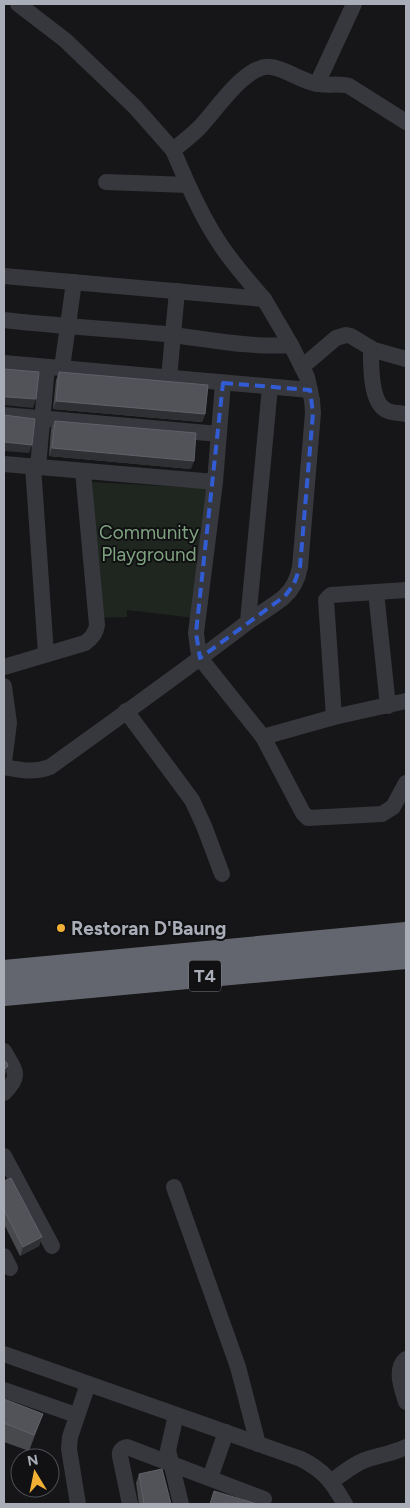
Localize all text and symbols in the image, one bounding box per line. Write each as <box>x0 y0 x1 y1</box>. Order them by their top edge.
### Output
park label: Community Playground <box>99 521 199 566</box>
place label: Restoran D'Baung <box>71 917 227 940</box>
marker: Restoran D'Baung <box>55 922 67 934</box>
road number: T4 <box>189 960 221 991</box>
north arrow <box>10 1448 60 1498</box>
text: N <box>26 1451 40 1470</box>

